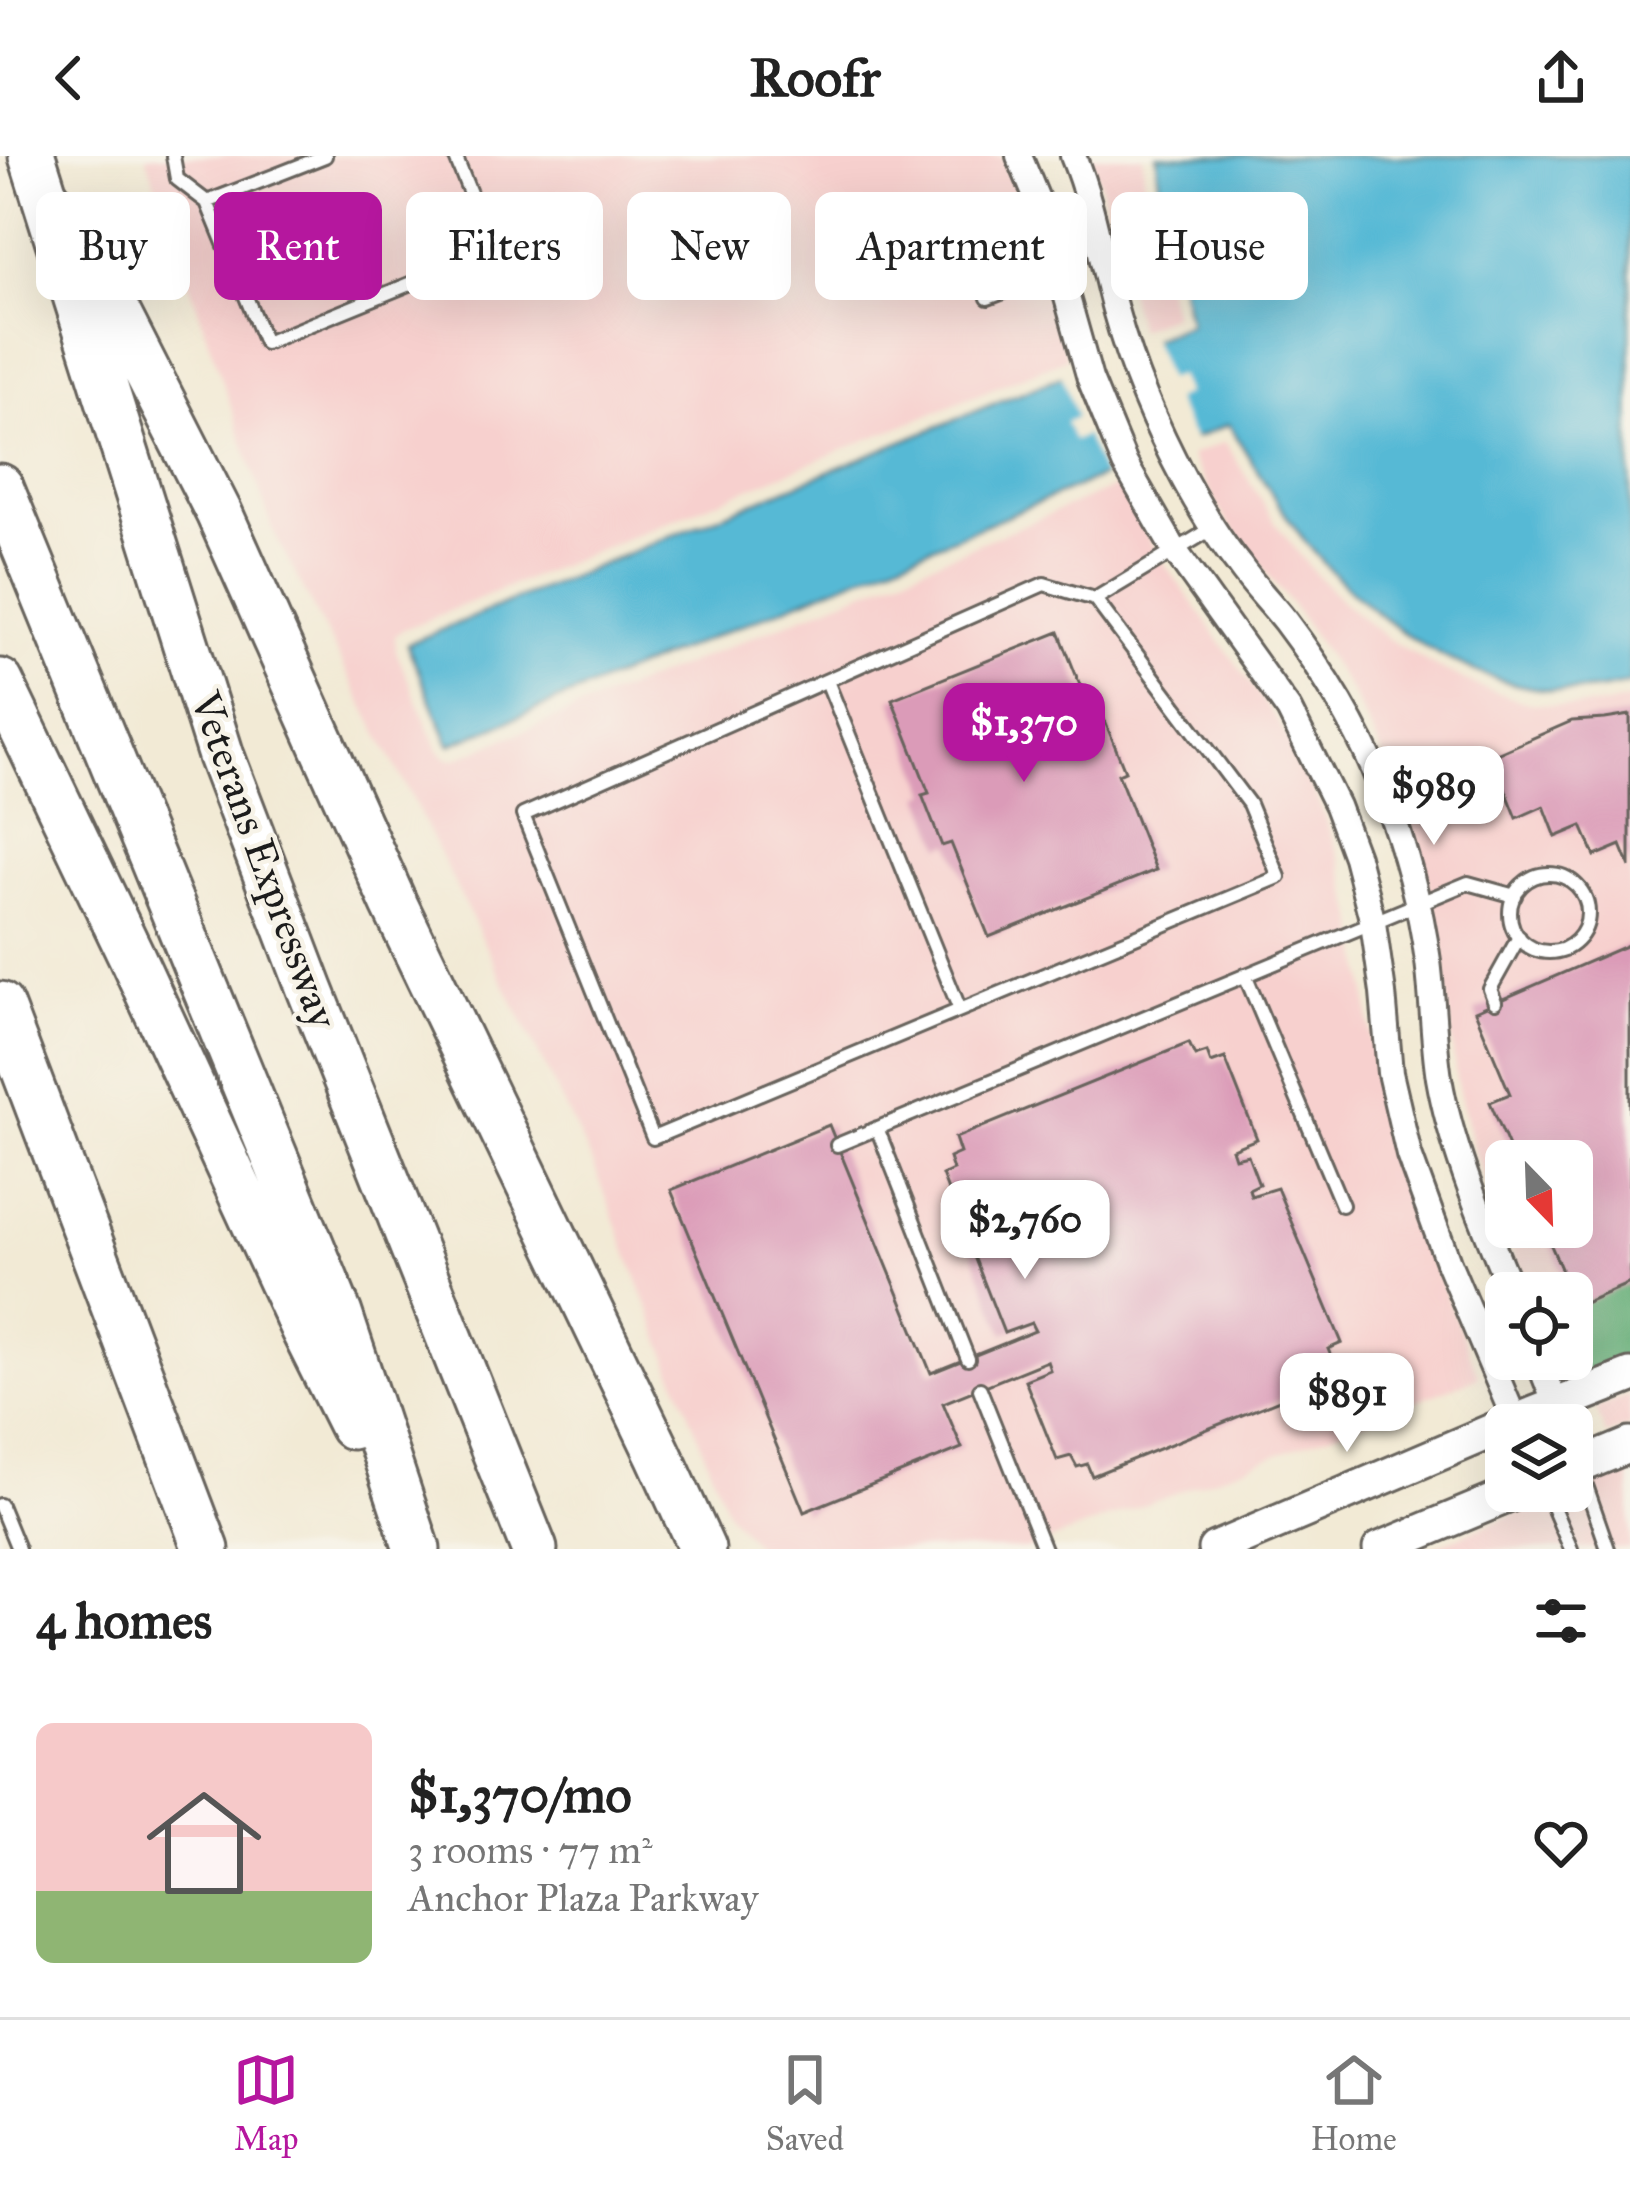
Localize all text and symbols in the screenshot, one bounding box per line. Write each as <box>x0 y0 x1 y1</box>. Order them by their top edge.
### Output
icon: back <box>36 45 102 111</box>
text: Roofr <box>749 45 881 111</box>
icon: share <box>1528 45 1594 111</box>
chip: Buy <box>36 192 190 300</box>
chip: Rent <box>214 192 382 300</box>
chip: Filters <box>406 192 603 300</box>
chip: New <box>627 192 791 300</box>
chip: Apartment <box>815 192 1087 300</box>
chip: House <box>1111 192 1308 300</box>
pin: $1,370 <box>926 683 1122 785</box>
street label: Veterans Expressway <box>179 684 349 1037</box>
text: $1,370 <box>970 698 1078 746</box>
pin: $989 <box>1363 746 1505 848</box>
text: $989 <box>1391 761 1477 809</box>
north arrow <box>1485 1140 1593 1248</box>
map controls <box>1485 1140 1593 1512</box>
pin: $2,760 <box>927 1180 1123 1282</box>
text: $2,760 <box>968 1195 1082 1243</box>
button: locate <box>1485 1272 1593 1380</box>
pin: $891 <box>1276 1353 1418 1455</box>
text: $891 <box>1307 1368 1387 1416</box>
button: layers <box>1485 1404 1593 1512</box>
icon: filters <box>1528 1588 1594 1654</box>
text: 4 homes <box>36 1590 212 1652</box>
text: $1,370/mo <box>408 1764 632 1826</box>
icon: home <box>132 1771 276 1915</box>
icon: heart <box>1528 1810 1594 1876</box>
text: 3 rooms · 77 m² <box>408 1826 653 1874</box>
text: Anchor Plaza Parkway <box>408 1874 759 1922</box>
tab: Map <box>233 2047 299 2159</box>
tab: Saved <box>766 2047 844 2159</box>
tab: Home <box>1310 2047 1397 2159</box>

